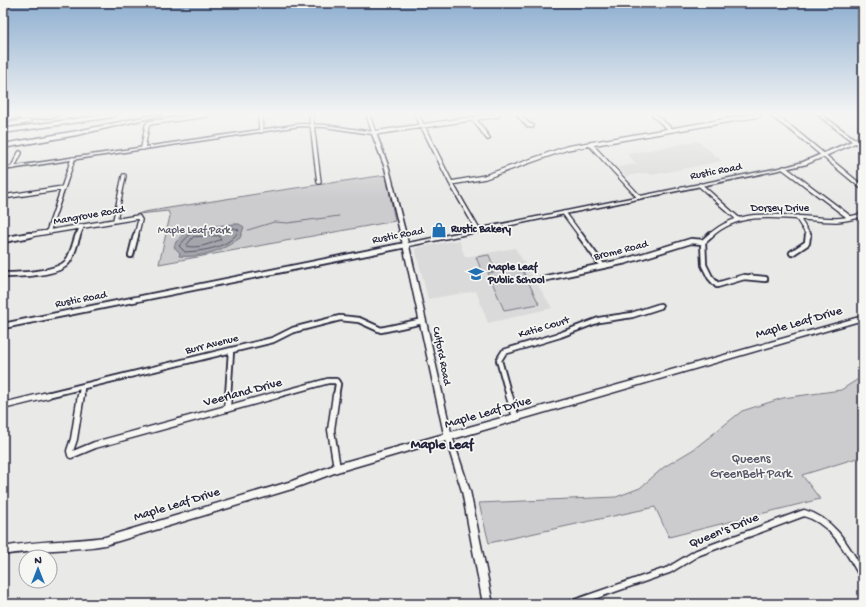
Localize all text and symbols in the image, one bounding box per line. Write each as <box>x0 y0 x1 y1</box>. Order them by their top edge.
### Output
street label: Rustic Road <box>689 161 744 183</box>
street label: Dorsey Drive <box>750 203 810 215</box>
street label: Mangrove Road <box>53 204 127 228</box>
shop icon: Rustic Bakery <box>430 221 448 239</box>
place label: Rustic Bakery <box>450 223 511 236</box>
park label: Maple Leaf Park <box>158 224 231 237</box>
street label: Rustic Road <box>371 225 426 247</box>
street label: Brome Road <box>592 238 651 264</box>
place label: Maple Leaf Public School <box>487 261 545 287</box>
school or university icon: Maple Leaf Public School <box>467 265 485 283</box>
street label: Rustic Road <box>54 289 109 311</box>
street label: Maple Leaf Drive <box>754 303 844 343</box>
street label: Katie Court <box>517 314 572 341</box>
street label: Culford Road <box>429 325 454 388</box>
street label: Burr Avenue <box>183 333 240 358</box>
street label: Veerland Drive <box>201 375 284 411</box>
street label: Maple Leaf Drive <box>443 393 533 433</box>
district label: Maple Leaf <box>411 437 475 454</box>
park label: Queens GreenBelt Park <box>710 452 793 482</box>
street label: Maple Leaf Drive <box>132 485 222 525</box>
street label: Queen's Drive <box>687 510 761 552</box>
north arrow <box>18 549 58 589</box>
text: N <box>34 555 42 567</box>

